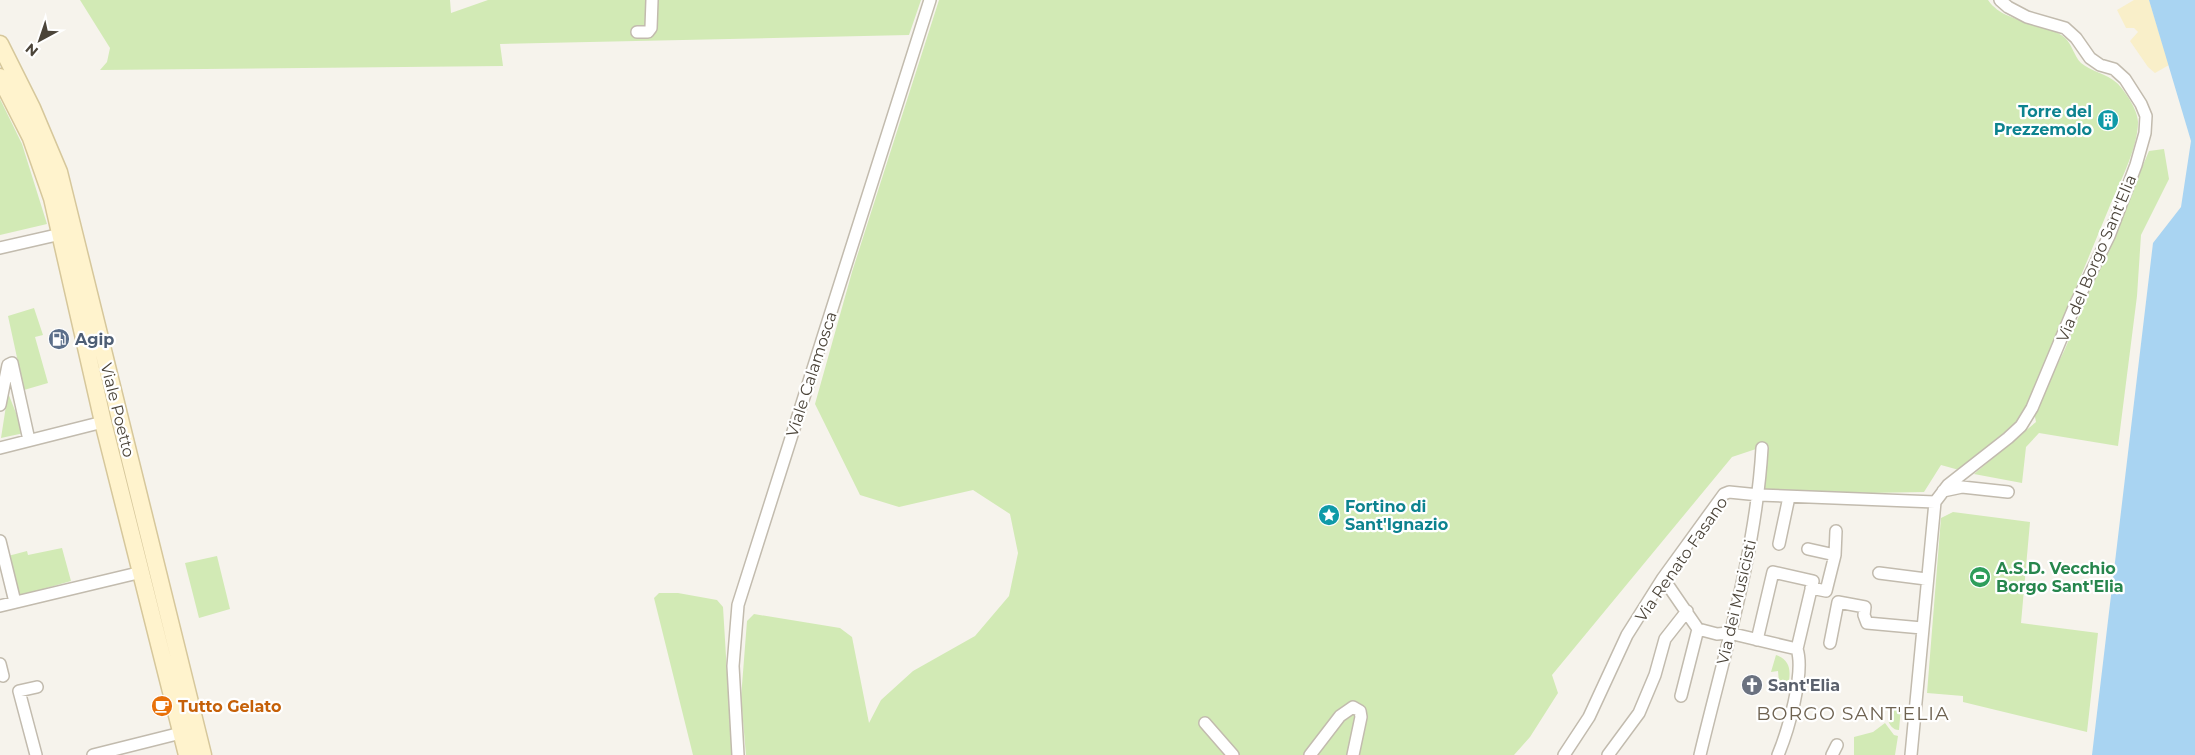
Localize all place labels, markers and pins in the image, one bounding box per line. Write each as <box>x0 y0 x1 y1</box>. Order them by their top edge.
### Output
place label: Torre del Prezzemolo <box>1994 102 2092 139</box>
building icon: Torre del Prezzemolo <box>2096 108 2120 132</box>
fuel station icon: Agip <box>47 327 71 351</box>
place label: Agip <box>74 330 114 349</box>
place label: Fortino di Sant'Ignazio <box>1345 497 1448 534</box>
place icon: Fortino di Sant'Ignazio <box>1317 503 1341 527</box>
place label: A.S.D. Vecchio Borgo Sant'Elia <box>1995 559 2124 596</box>
sports icon: A.S.D. Vecchio Borgo Sant'Elia <box>1968 565 1992 589</box>
church icon: Sant'Elia <box>1740 673 1764 697</box>
place label: Sant'Elia <box>1768 676 1840 695</box>
cafe icon: Tutto Gelato <box>150 694 174 718</box>
place label: Tutto Gelato <box>178 697 281 716</box>

